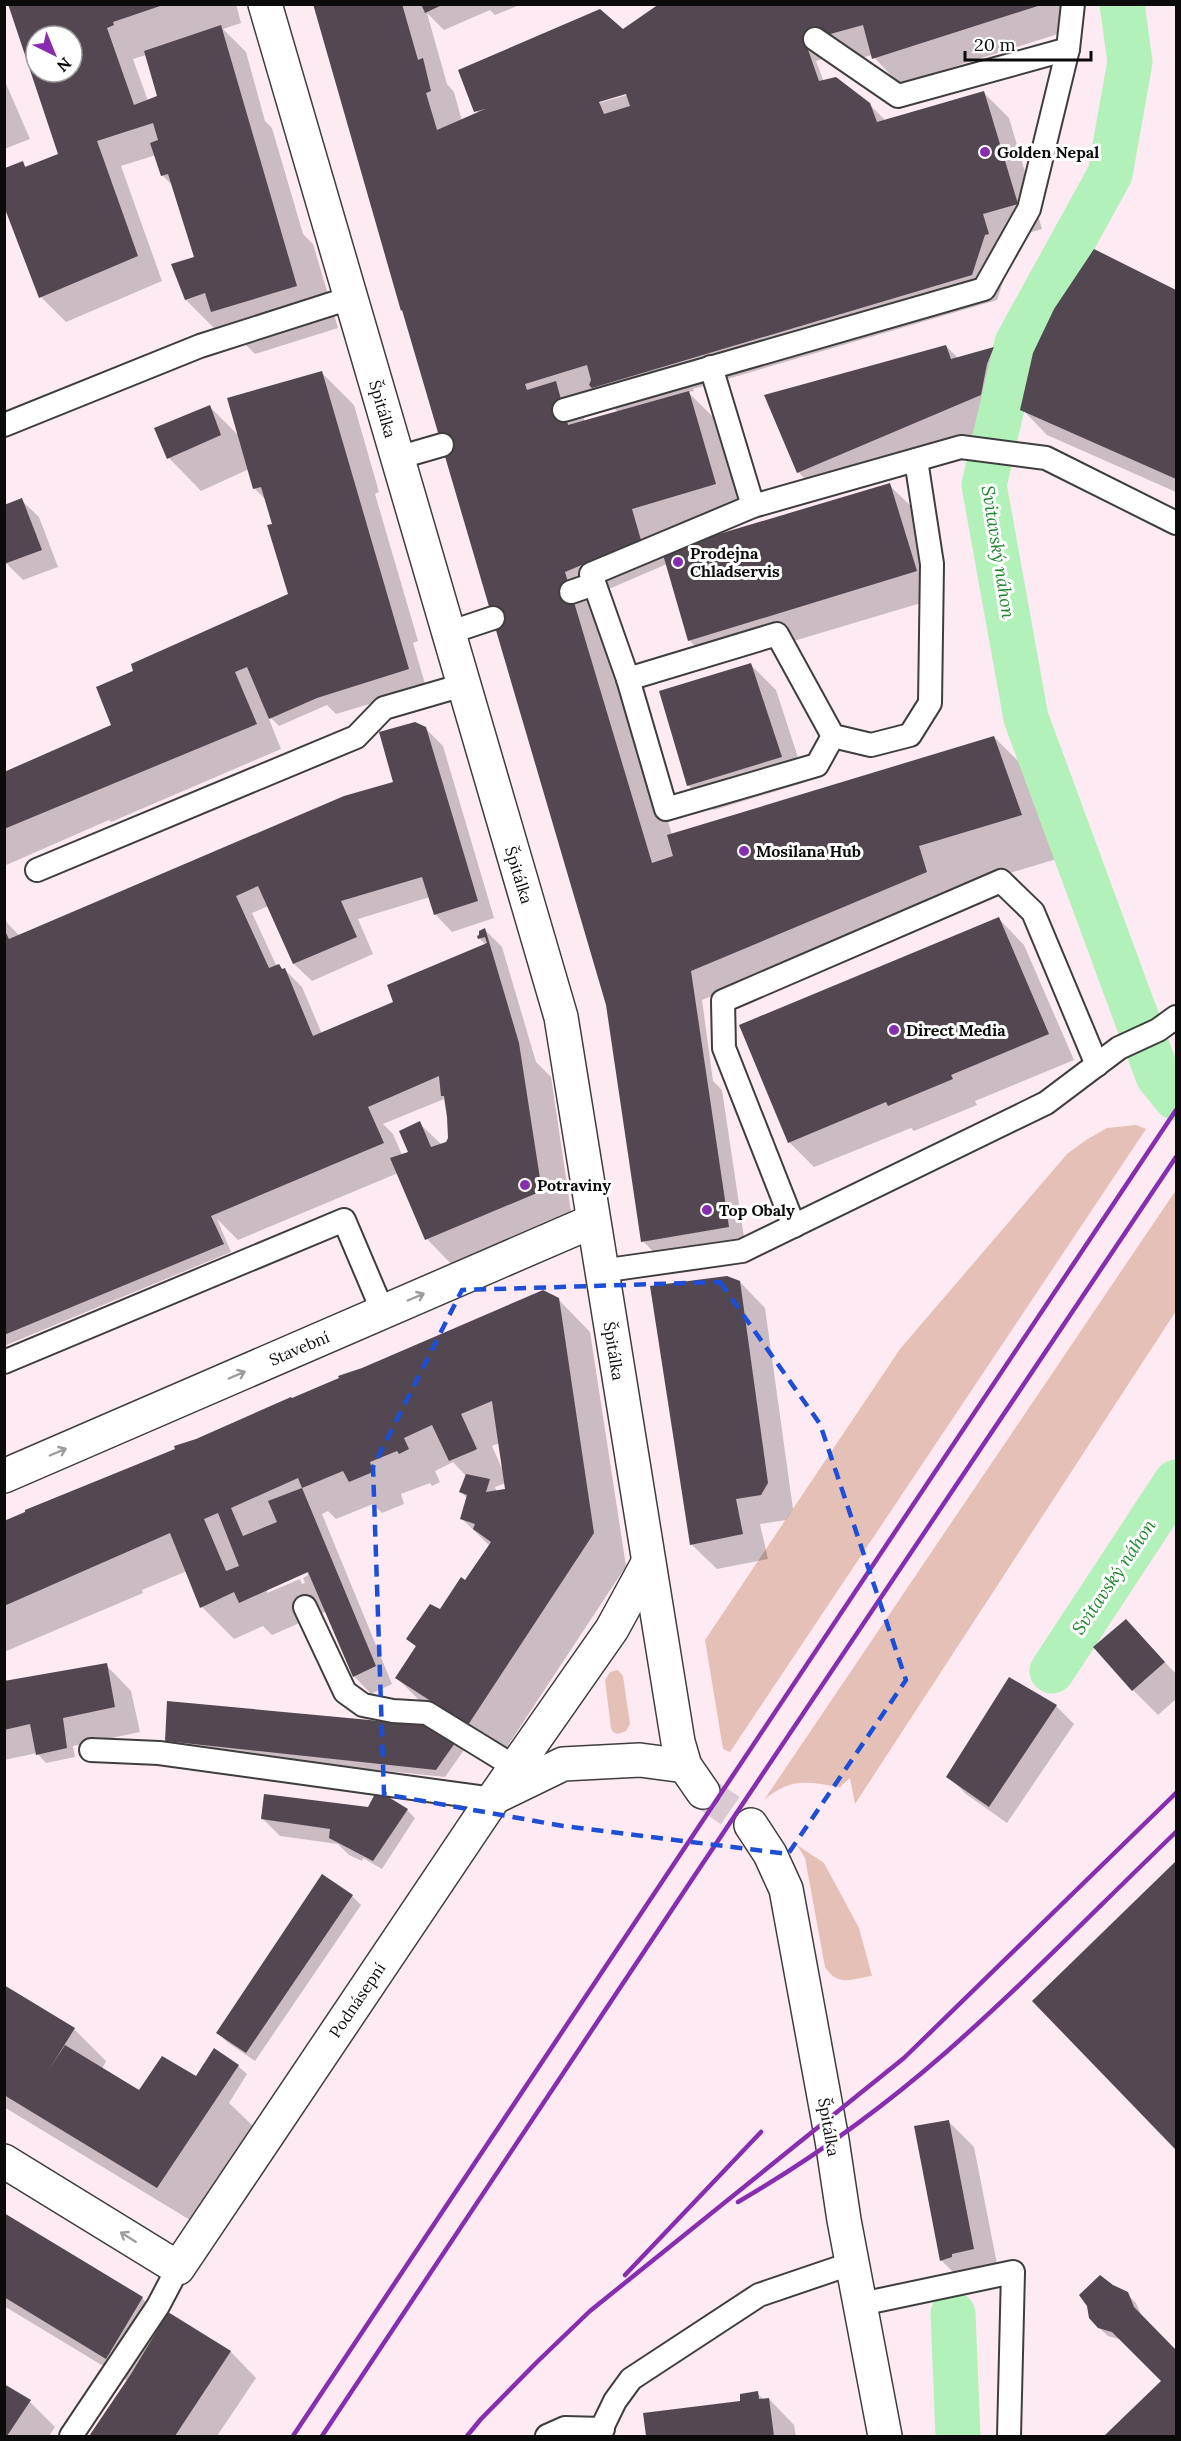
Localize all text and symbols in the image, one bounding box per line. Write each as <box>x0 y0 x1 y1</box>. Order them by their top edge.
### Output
north arrow <box>24 24 84 84</box>
scale bar <box>965 24 1091 62</box>
text: 20 m <box>974 33 1016 56</box>
text: N <box>53 53 76 77</box>
place label: Golden Nepal <box>997 142 1099 162</box>
marker: Golden Nepal <box>978 145 992 159</box>
street label: Špitálka <box>365 378 401 440</box>
water label: Svitavský náhon <box>977 484 1020 620</box>
place label: Prodejna Chladservis <box>690 543 780 581</box>
marker: Prodejna Chladservis <box>671 555 685 569</box>
place label: Mosilana Hub <box>756 841 861 861</box>
street label: Špitálka <box>501 844 537 906</box>
marker: Mosilana Hub <box>737 844 751 858</box>
place label: Direct Media <box>906 1020 1006 1040</box>
marker: Direct Media <box>887 1023 901 1037</box>
place label: Potraviny <box>537 1175 611 1195</box>
marker: Potraviny <box>518 1178 532 1192</box>
place label: Top Obaly <box>719 1200 795 1220</box>
marker: Top Obaly <box>700 1203 714 1217</box>
one-way arrow <box>407 1291 425 1302</box>
street label: Špitálka <box>600 1320 628 1382</box>
street label: Stavební <box>266 1326 332 1370</box>
one-way arrow <box>227 1369 246 1380</box>
one-way arrow <box>49 1446 67 1458</box>
water label: Svitavský náhon <box>1067 1515 1161 1639</box>
street label: Podnásepní <box>325 1959 389 2041</box>
street label: Špitálka <box>814 2096 844 2158</box>
one-way arrow <box>120 2231 137 2243</box>

